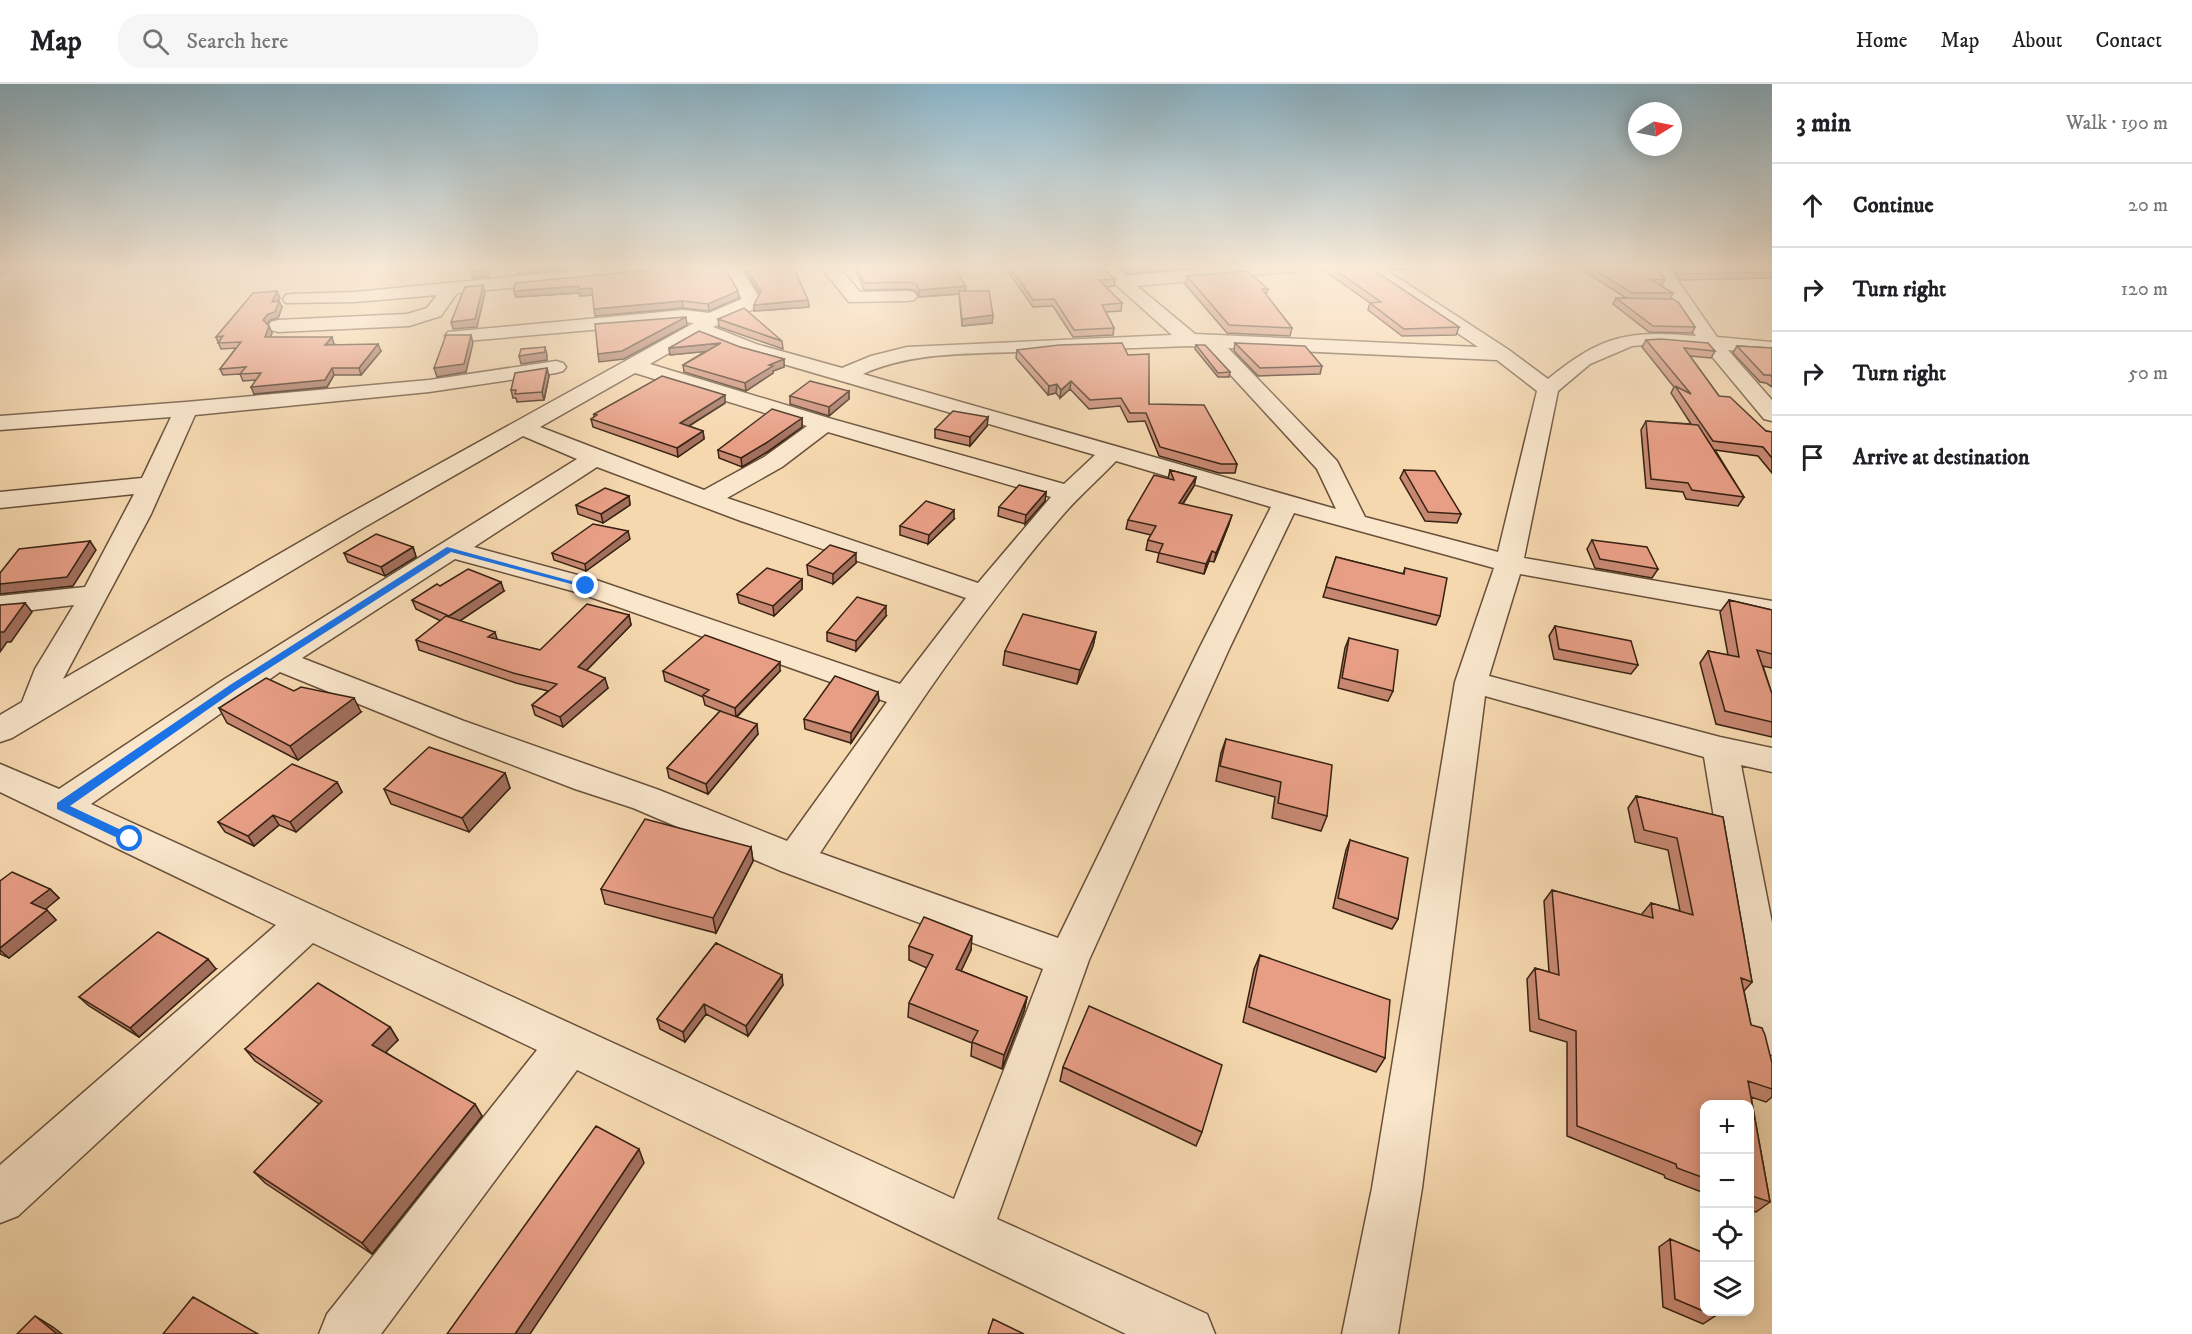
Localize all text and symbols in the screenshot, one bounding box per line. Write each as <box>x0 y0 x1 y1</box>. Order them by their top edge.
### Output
search box <box>118 14 538 68</box>
text: Map <box>30 24 82 59</box>
icon: search <box>139 25 172 58</box>
text: Search here <box>187 28 288 55</box>
text: Home <box>1856 28 1908 54</box>
text: Map <box>1941 28 1979 54</box>
text: About <box>2012 28 2063 54</box>
text: Contact <box>2096 28 2162 54</box>
north arrow <box>1628 102 1682 156</box>
text: 3 min <box>1796 107 1851 140</box>
text: Walk · 190 m <box>2066 111 2168 136</box>
icon: ahead <box>1796 189 1829 222</box>
text: Continue <box>1853 192 1934 219</box>
text: 20 m <box>2128 193 2168 218</box>
icon: right <box>1796 273 1829 306</box>
text: Turn right <box>1853 276 1946 303</box>
text: 120 m <box>2121 277 2168 302</box>
icon: right <box>1796 357 1829 390</box>
text: Turn right <box>1853 360 1946 387</box>
text: 50 m <box>2128 361 2168 386</box>
icon: arrive <box>1796 441 1829 474</box>
text: Arrive at destination <box>1853 444 2030 471</box>
route end <box>572 572 598 598</box>
route start <box>116 825 142 851</box>
map controls <box>1700 1100 1754 1316</box>
button: + <box>1700 1100 1754 1154</box>
button: − <box>1700 1154 1754 1208</box>
button: locate <box>1700 1208 1754 1262</box>
button: layers <box>1700 1262 1754 1316</box>

